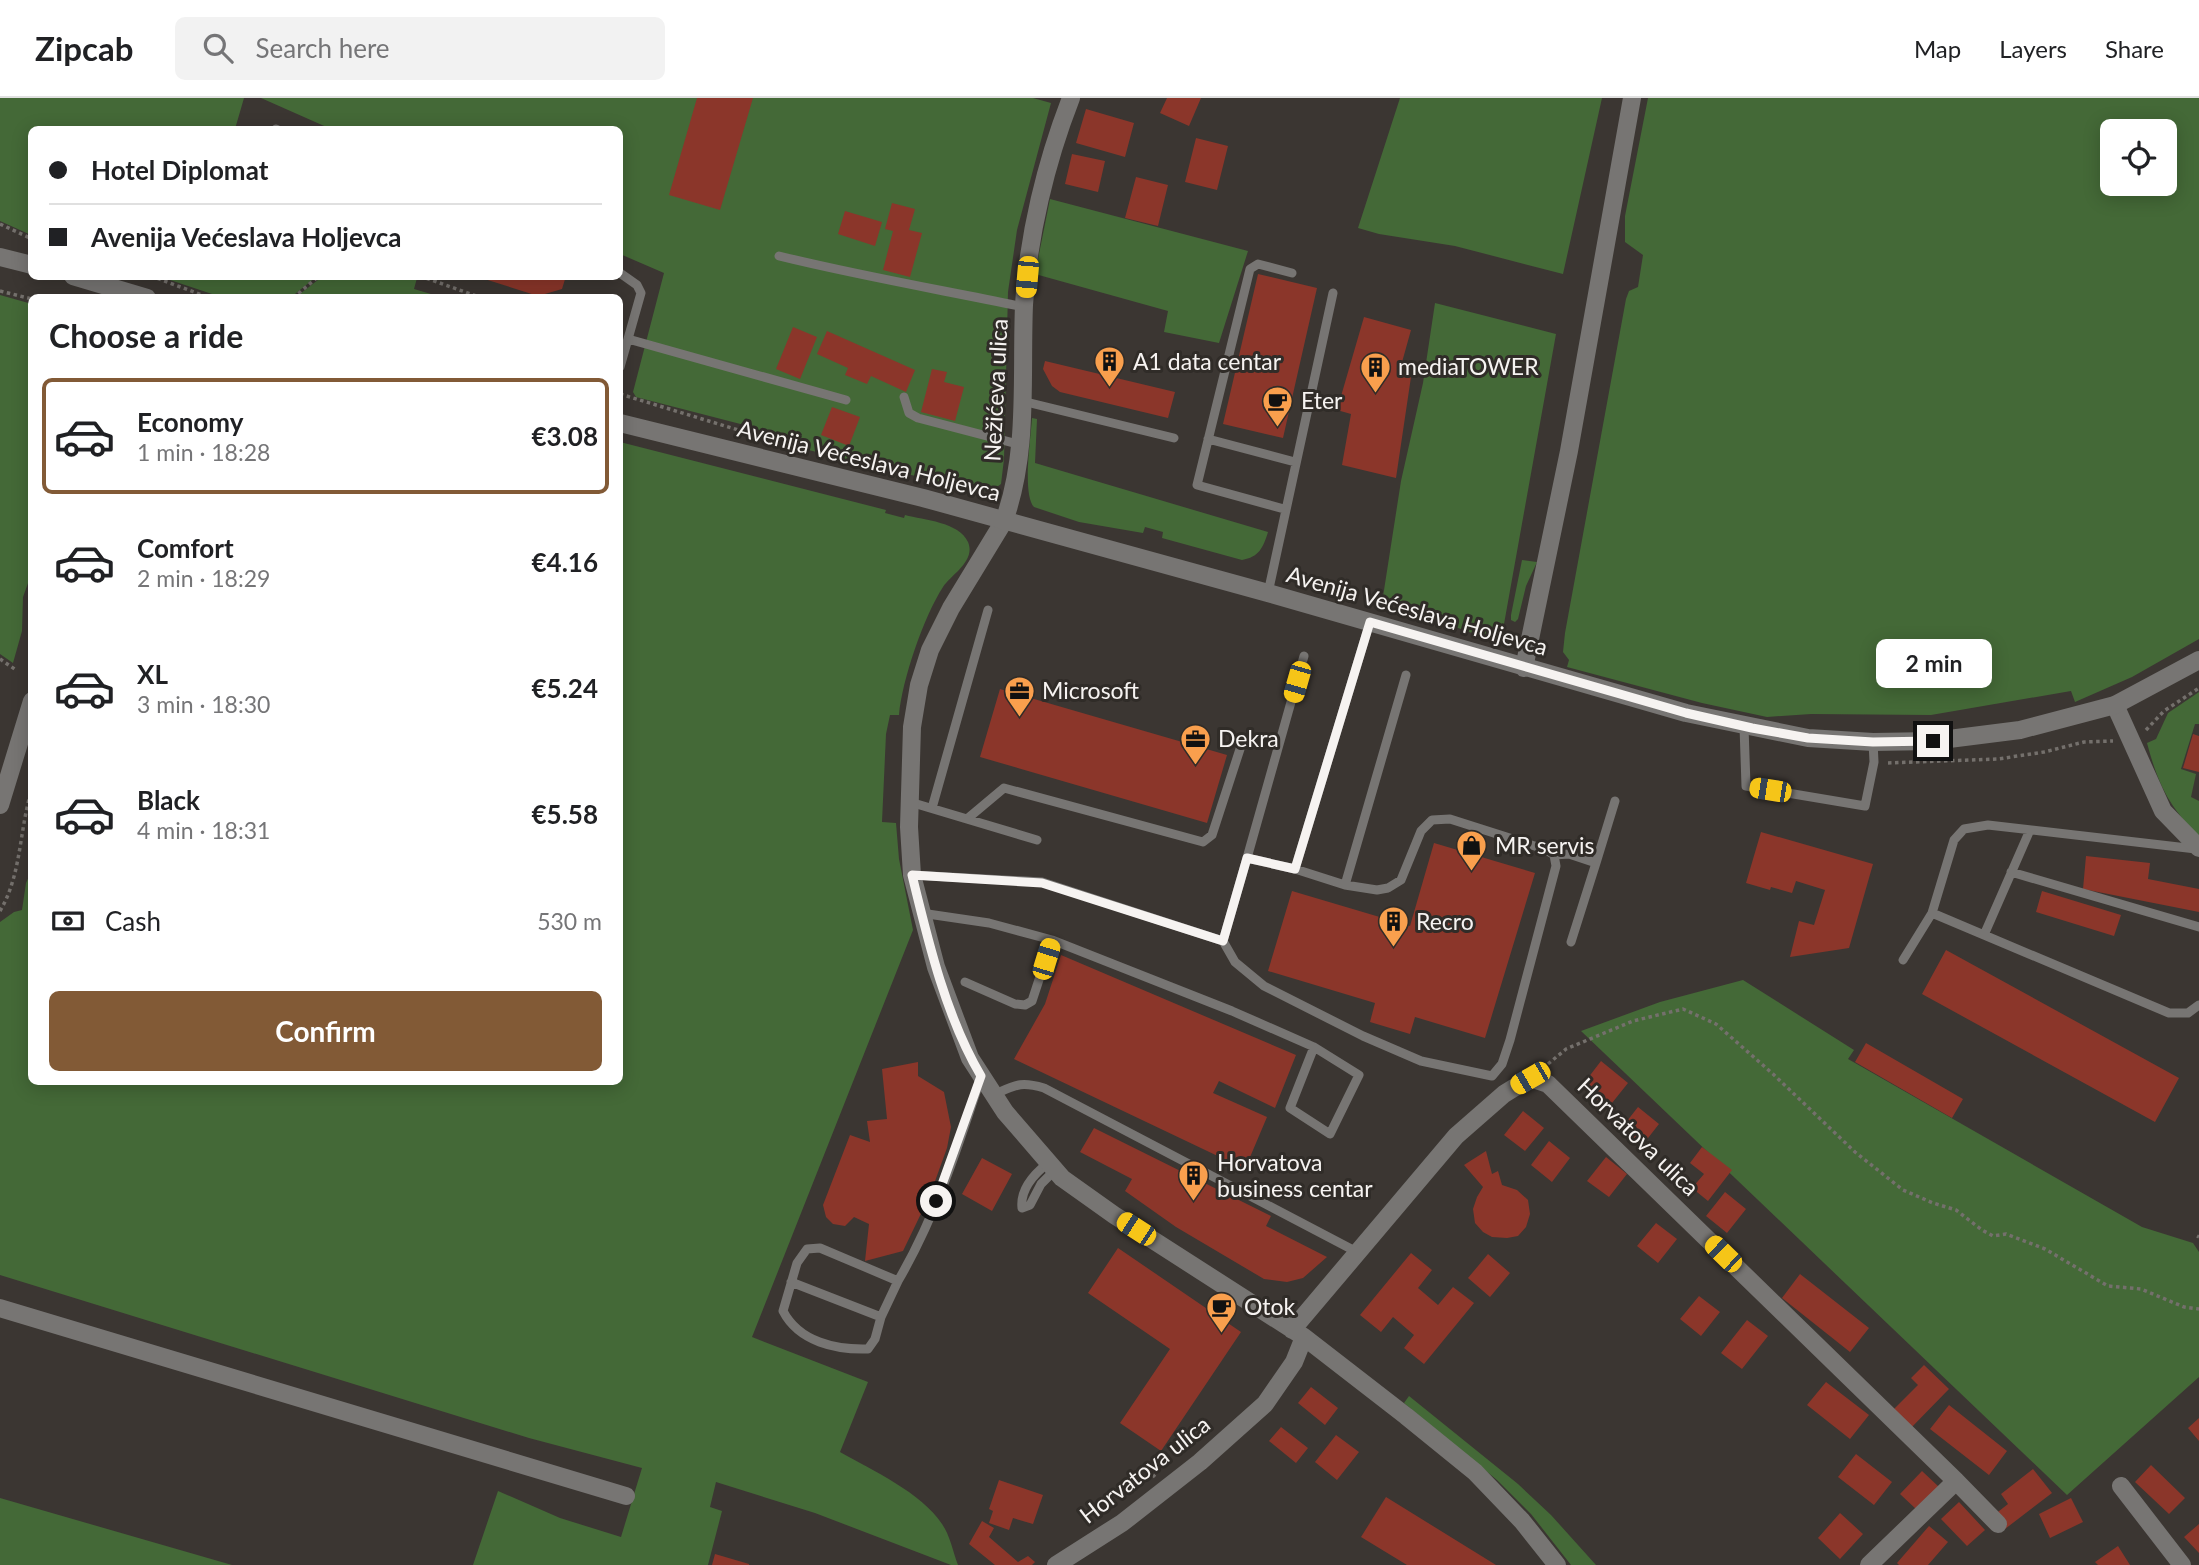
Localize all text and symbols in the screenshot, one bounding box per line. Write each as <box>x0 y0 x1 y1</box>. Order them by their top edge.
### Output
search box <box>175 17 665 80</box>
text: Zipcab <box>35 28 133 68</box>
icon: search <box>199 29 237 67</box>
text: Search here <box>255 32 390 64</box>
text: Map <box>1914 34 1961 63</box>
text: Layers <box>1999 34 2067 63</box>
text: Share <box>2105 34 2164 63</box>
map controls <box>2100 119 2177 196</box>
button: locate <box>2100 119 2177 196</box>
text: Hotel Diplomat <box>91 154 268 186</box>
text: Avenija Većeslava Holjevca <box>91 221 402 253</box>
car <box>1015 255 1040 299</box>
text: Choose a ride <box>49 316 243 355</box>
street label: Nežićeva ulica <box>977 318 1013 462</box>
building icon: A1 data centar <box>1093 345 1127 389</box>
place label: A1 data centar <box>1133 347 1282 375</box>
building icon: mediaTOWER <box>1358 350 1392 394</box>
place label: mediaTOWER <box>1398 352 1539 380</box>
cafe icon: Eter <box>1261 384 1295 428</box>
place label: Eter <box>1301 386 1343 414</box>
icon: car <box>53 405 116 468</box>
text: Economy <box>137 406 243 438</box>
street label: Avenija Većeslava Holjevca <box>735 414 1004 506</box>
text: €3.08 <box>532 420 598 452</box>
text: 1 min · 18:28 <box>137 438 270 466</box>
icon: car <box>53 531 116 594</box>
text: Comfort <box>137 532 234 564</box>
text: €4.16 <box>532 546 598 578</box>
street label: Avenija Većeslava Holjevca <box>1284 559 1551 661</box>
text: 2 min · 18:29 <box>137 564 270 592</box>
callout: 2 min <box>1875 640 1991 688</box>
text: 2 min <box>1905 649 1963 677</box>
icon: car <box>53 657 116 720</box>
text: XL <box>137 658 168 690</box>
car <box>1282 659 1313 705</box>
text: €5.24 <box>532 672 598 704</box>
office icon: Microsoft <box>1002 674 1036 718</box>
place label: Microsoft <box>1042 676 1139 704</box>
text: 3 min · 18:30 <box>137 690 270 718</box>
office icon: Dekra <box>1178 722 1212 766</box>
place label: Dekra <box>1218 724 1279 752</box>
route end <box>1917 725 1949 757</box>
car <box>1748 776 1793 804</box>
icon: car <box>53 783 116 846</box>
text: Black <box>137 784 200 816</box>
text: €5.58 <box>532 798 598 830</box>
text: 4 min · 18:31 <box>137 816 270 844</box>
shop icon: MR servis <box>1455 829 1489 873</box>
place label: MR servis <box>1495 831 1595 859</box>
icon: cash <box>49 902 87 940</box>
text: Cash <box>105 905 161 937</box>
building icon: Recro <box>1376 905 1410 949</box>
text: 530 m <box>537 907 602 935</box>
place label: Recro <box>1416 907 1474 935</box>
car <box>1030 936 1063 982</box>
button: Confirm <box>49 991 602 1071</box>
car <box>1507 1058 1554 1098</box>
street label: Horvatova ulica <box>1572 1071 1705 1201</box>
place label: Horvatova business centar <box>1217 1148 1373 1202</box>
building icon: Horvatova business centar <box>1177 1159 1211 1203</box>
route start <box>920 1185 952 1217</box>
car <box>1113 1209 1160 1249</box>
car <box>1701 1232 1746 1276</box>
cafe icon: Otok <box>1204 1290 1238 1334</box>
place label: Otok <box>1244 1292 1296 1320</box>
street label: Horvatova ulica <box>1074 1410 1215 1529</box>

